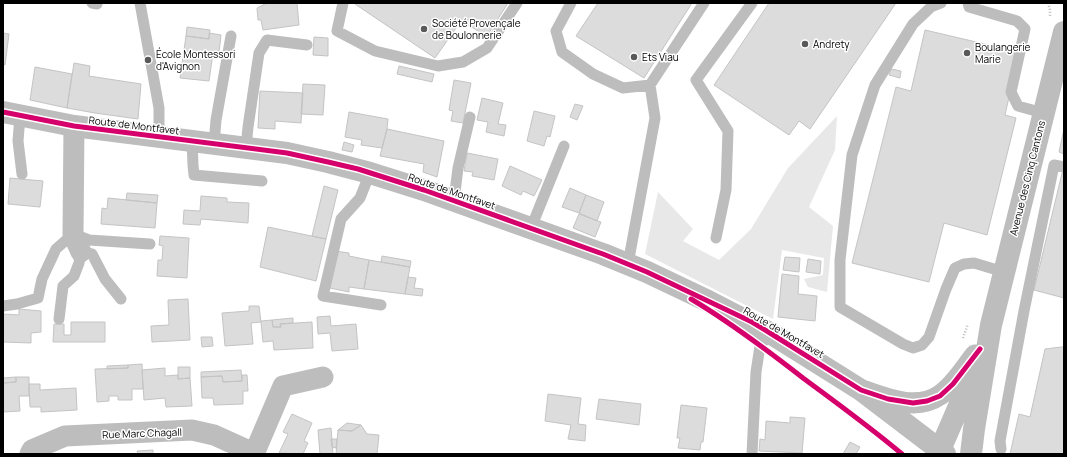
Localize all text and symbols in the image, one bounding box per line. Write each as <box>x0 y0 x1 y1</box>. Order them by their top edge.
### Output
place label: Société Provençale de Boulonnerie <box>432 16 521 42</box>
marker: Société Provençale de Boulonnerie <box>419 24 429 34</box>
place label: Andrety <box>813 37 850 51</box>
marker: Andrety <box>800 39 810 49</box>
place label: Boulangerie Marie <box>975 40 1031 66</box>
place label: École Montessori d'Avignon <box>156 47 235 73</box>
marker: Boulangerie Marie <box>962 48 972 58</box>
place label: Ets Viau <box>642 50 679 64</box>
marker: Ets Viau <box>629 52 639 62</box>
marker: École Montessori d'Avignon <box>143 55 153 65</box>
street label: Route de Montfavet <box>88 112 180 138</box>
street label: Avenue des Cinq Cantons <box>1006 119 1048 237</box>
street label: Route de Montfavet <box>407 170 497 212</box>
street label: Route de Montfavet <box>741 303 827 361</box>
street label: Rue Marc Chagall <box>102 425 182 441</box>

